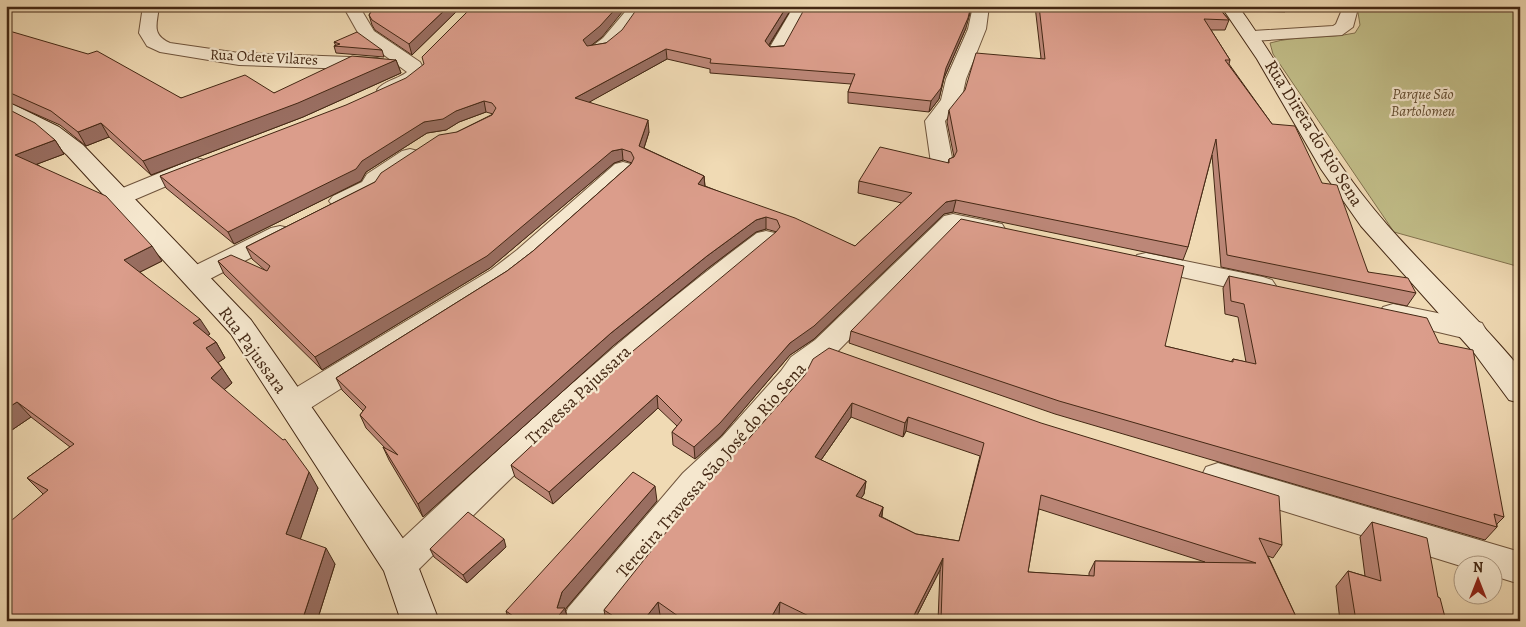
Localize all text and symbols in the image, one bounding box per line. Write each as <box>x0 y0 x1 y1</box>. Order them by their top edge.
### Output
street label: Rua Odete Vilares <box>209 44 319 70</box>
street label: Rua Direta do Rio Sena <box>1259 55 1369 211</box>
park label: Parque São Bartolomeu <box>1391 84 1455 121</box>
street label: Rua Pajussara <box>213 302 293 399</box>
street label: Travessa Pajussara <box>520 339 637 450</box>
street label: Terceira Travessa São José do Rio Sena <box>611 357 812 583</box>
north arrow <box>1454 554 1504 604</box>
text: N <box>1473 558 1483 577</box>

